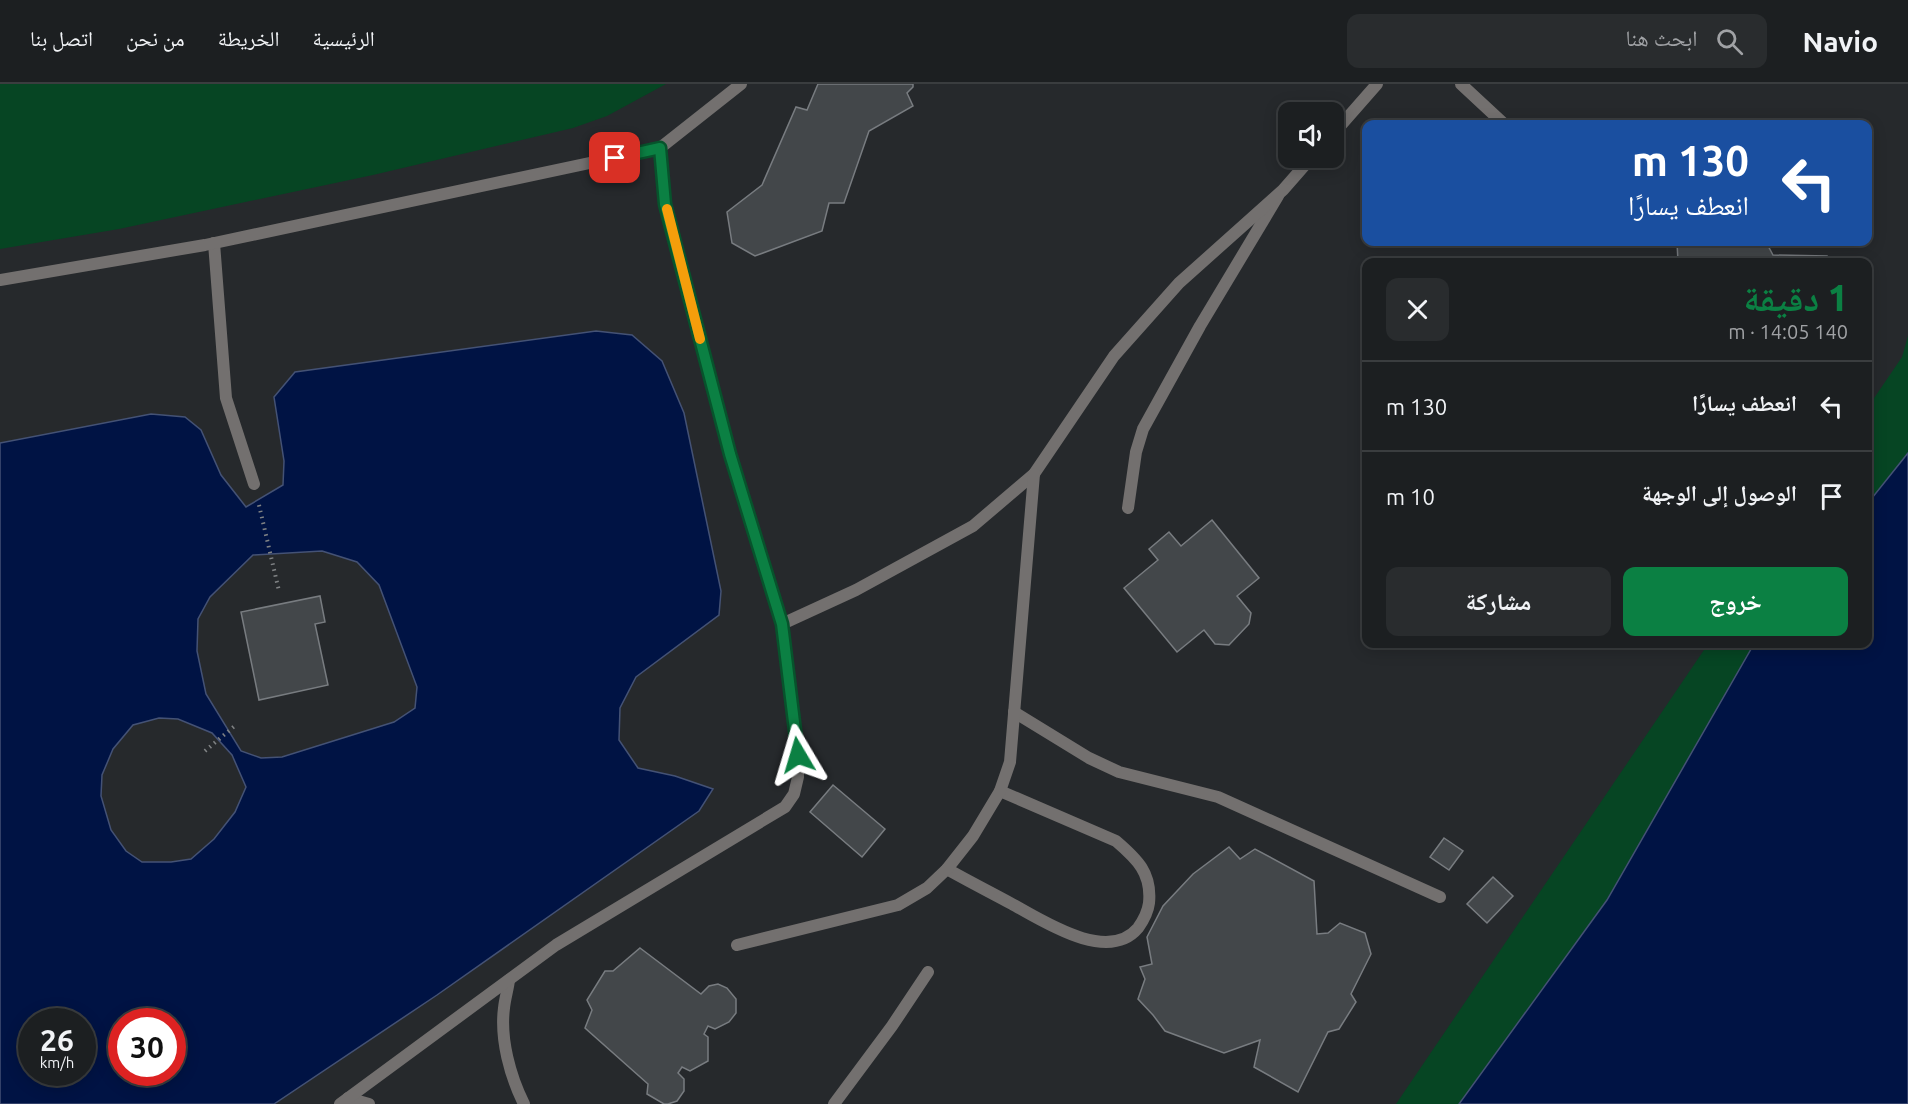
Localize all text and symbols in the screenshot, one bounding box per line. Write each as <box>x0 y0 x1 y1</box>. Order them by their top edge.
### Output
search box <box>1347 14 1767 68</box>
text: ابحث هنا <box>1625 25 1698 50</box>
icon: search <box>1713 25 1746 58</box>
text: اتصل بنا <box>30 26 93 50</box>
text: من نحن <box>126 26 185 50</box>
text: الخريطة <box>218 26 280 50</box>
text: الرئيسية <box>313 26 375 50</box>
text: Navio <box>1803 26 1878 57</box>
map controls <box>1278 102 1344 168</box>
button: sound <box>1278 102 1344 168</box>
pin <box>589 132 640 183</box>
text: 130 m <box>1632 137 1749 184</box>
icon: arrive <box>598 141 631 174</box>
icon: left <box>1770 144 1848 222</box>
text: انعطف يسارًا <box>1628 190 1749 220</box>
text: 1 دقيقة <box>1743 277 1848 318</box>
button: close <box>1386 278 1449 341</box>
text: 140 m · 14:05 <box>1728 320 1848 343</box>
text: انعطف يسارًا <box>1692 390 1797 415</box>
icon: left <box>1815 390 1848 423</box>
text: 130 m <box>1386 394 1447 419</box>
text: الوصول إلى الوجهة <box>1642 480 1797 505</box>
icon: arrive <box>1815 480 1848 513</box>
text: 10 m <box>1386 484 1435 509</box>
button: مشاركة <box>1386 567 1611 636</box>
button: خروج <box>1623 567 1848 636</box>
position arrow <box>766 723 830 787</box>
speed limit sign: 30 <box>108 1008 186 1086</box>
text: 26 <box>40 1023 74 1057</box>
text: km/h <box>40 1054 74 1071</box>

